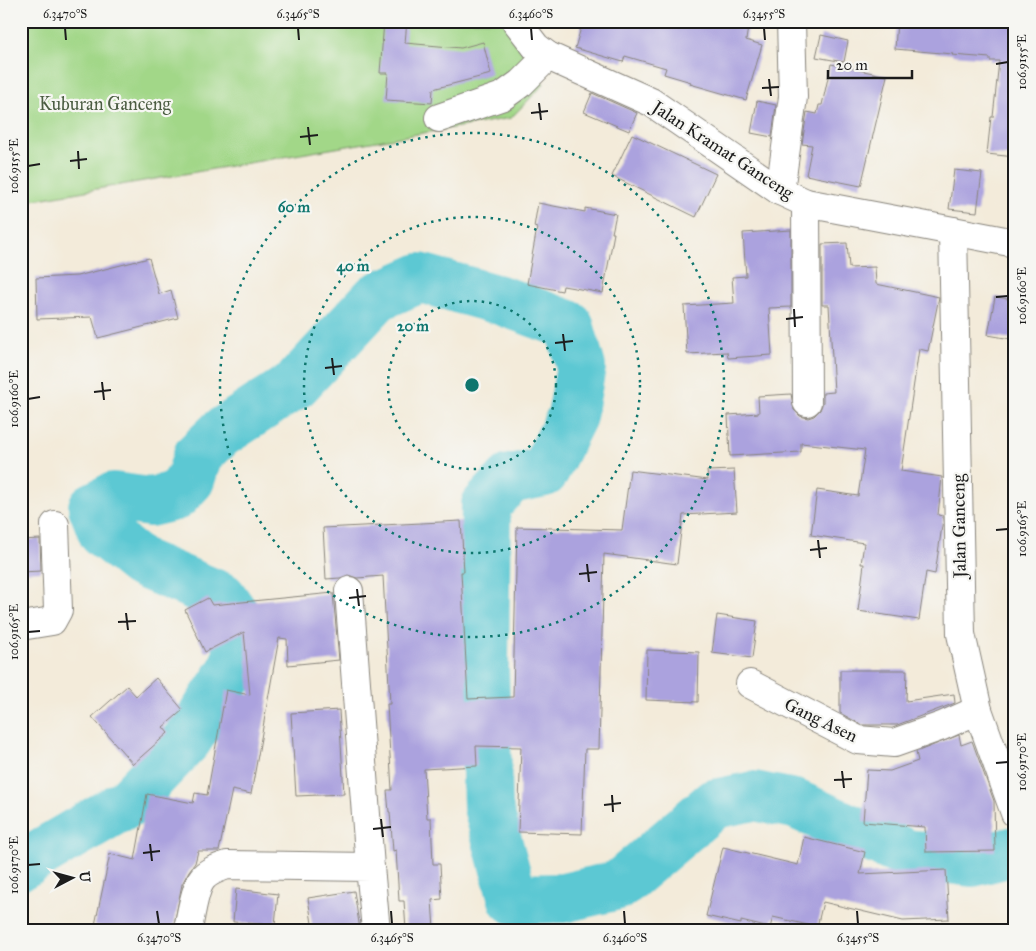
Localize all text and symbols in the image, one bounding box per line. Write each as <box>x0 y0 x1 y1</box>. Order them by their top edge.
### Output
text: 6.3470°S <box>43 7 87 21</box>
text: 6.3465°S <box>276 7 320 21</box>
text: 6.3460°S <box>509 7 553 21</box>
text: 6.3455°S <box>743 7 785 21</box>
text: 106.9155°E <box>1015 34 1029 90</box>
scale bar <box>828 48 912 80</box>
text: 20 m <box>836 56 868 74</box>
park label: Kuburan Ganceng <box>39 93 172 116</box>
street label: Jalan Kramat Ganceng <box>646 95 798 205</box>
text: 106.9155°E <box>7 138 21 194</box>
text: 60 m <box>278 198 311 216</box>
text: 40 m <box>337 257 370 276</box>
text: 106.9160°E <box>1015 267 1029 325</box>
text: 20 m <box>397 317 429 335</box>
text: 106.9160°E <box>7 370 21 428</box>
centre of rings <box>463 376 481 394</box>
street label: Jalan Ganceng <box>947 473 972 580</box>
text: 106.9165°E <box>1015 501 1029 557</box>
text: 106.9165°E <box>7 604 21 660</box>
street label: Gang Asen <box>780 693 861 748</box>
text: 106.9170°E <box>1015 733 1029 791</box>
text: 106.9170°E <box>7 836 21 894</box>
north arrow <box>48 854 98 904</box>
text: U <box>75 870 94 884</box>
text: 6.3470°S <box>137 931 181 945</box>
text: 6.3465°S <box>370 931 414 945</box>
text: 6.3460°S <box>603 931 647 945</box>
text: 6.3455°S <box>837 931 879 945</box>

